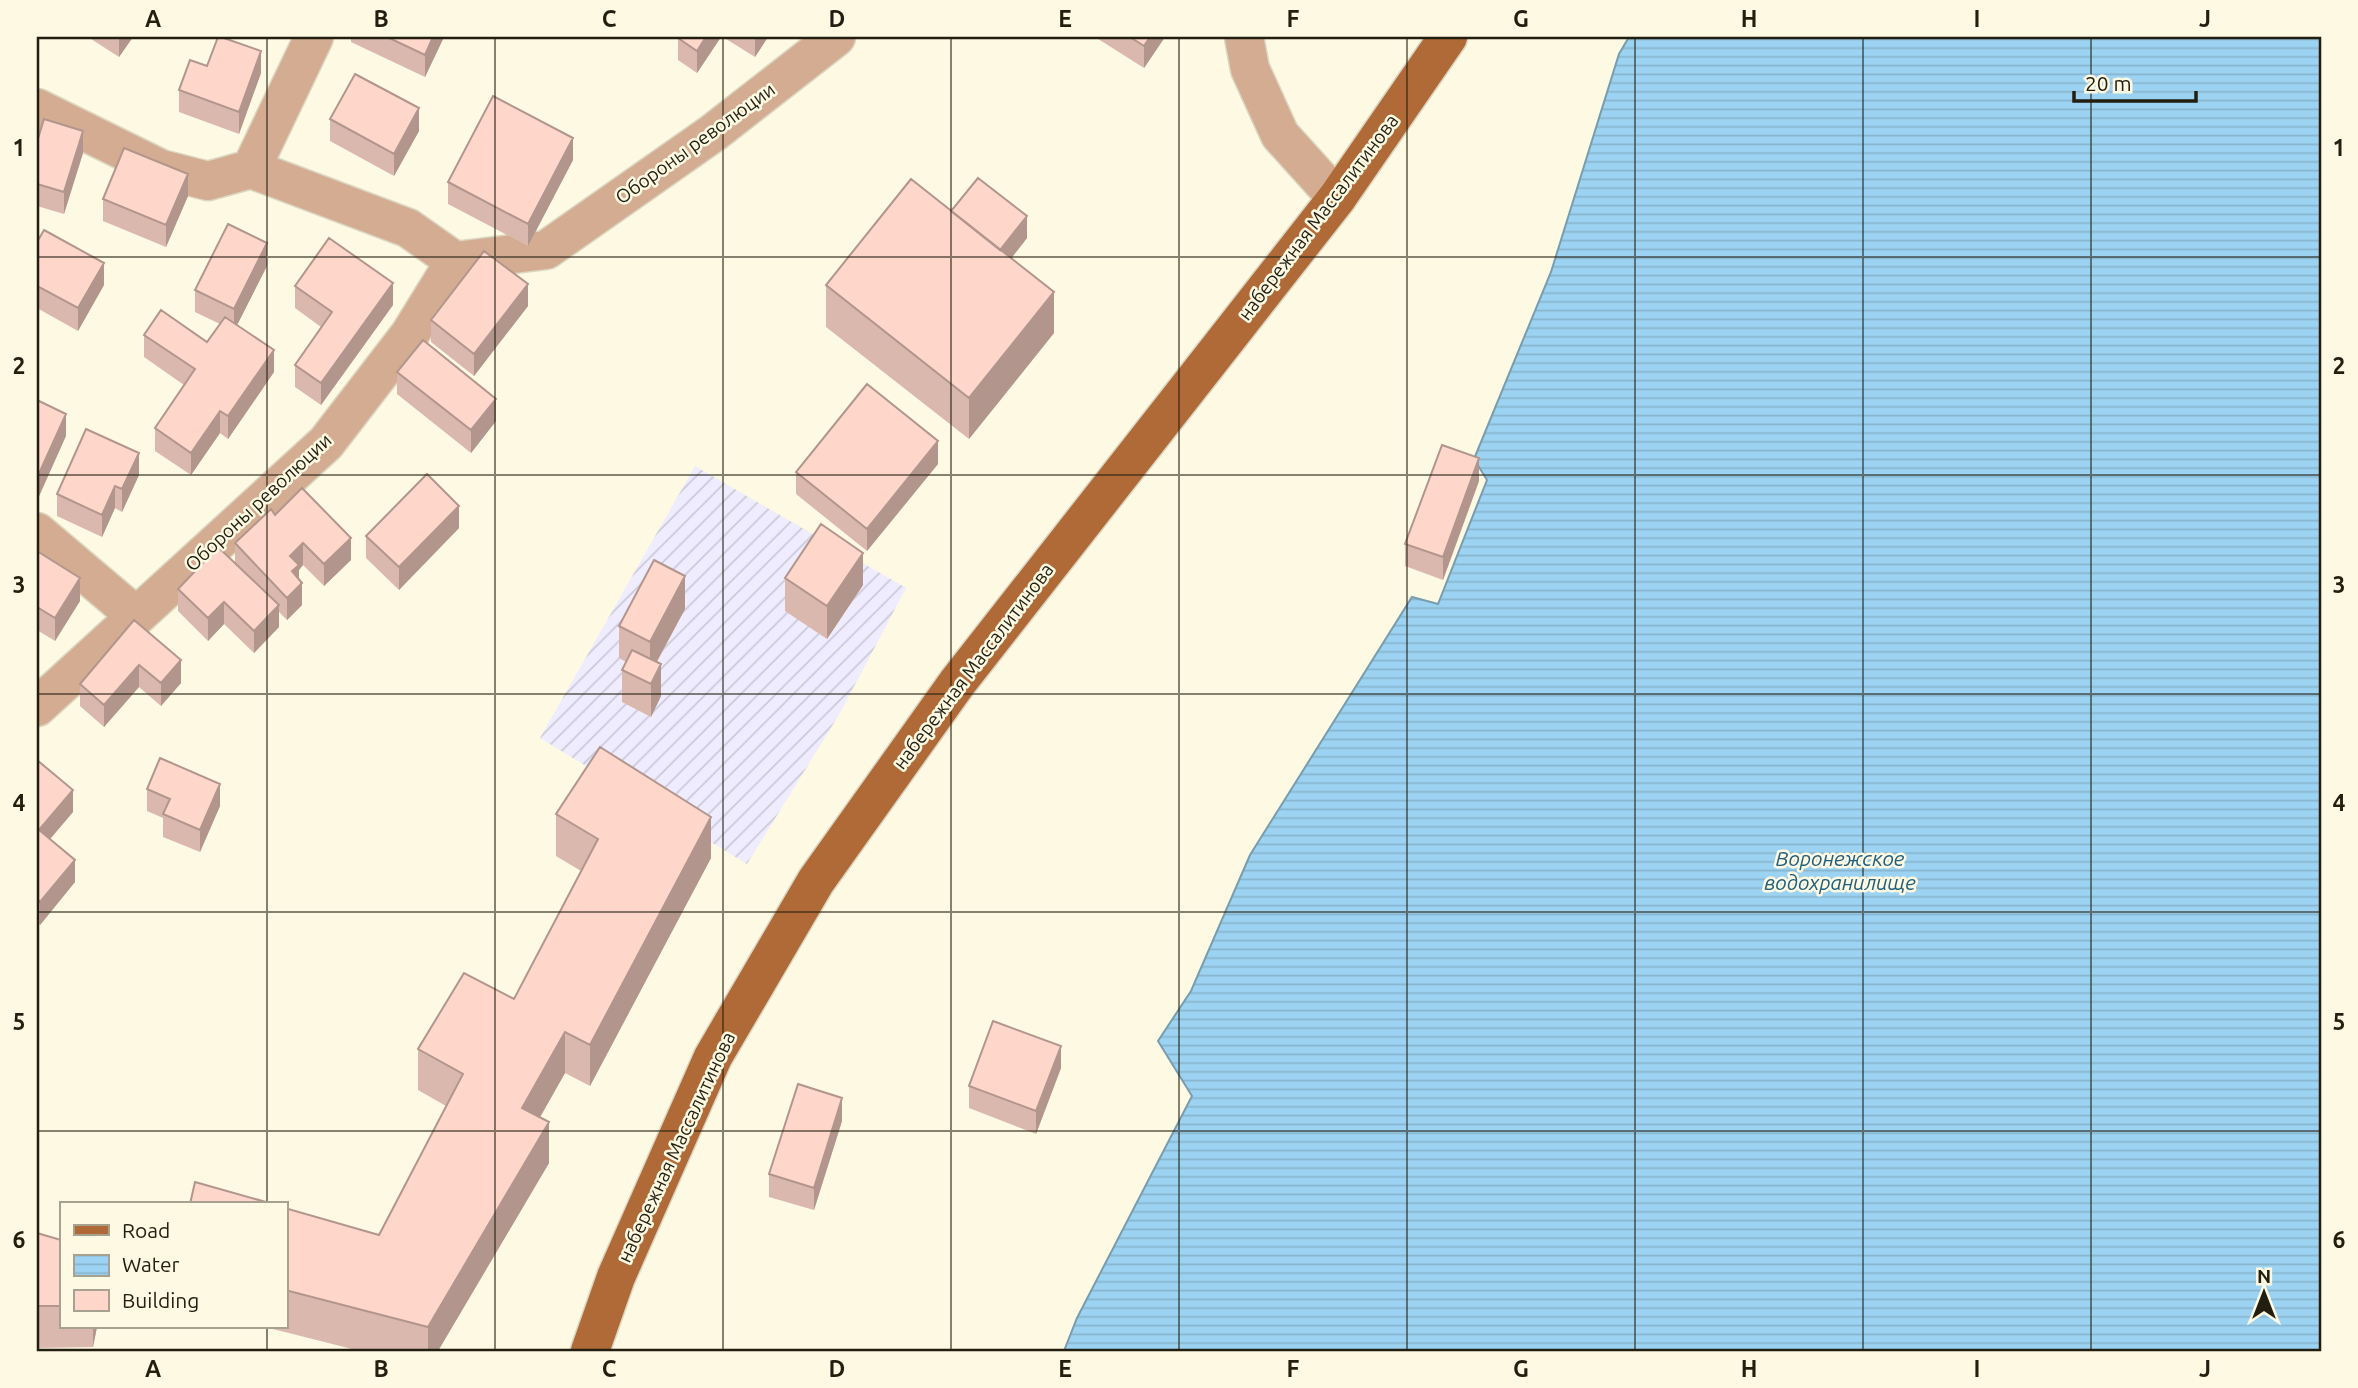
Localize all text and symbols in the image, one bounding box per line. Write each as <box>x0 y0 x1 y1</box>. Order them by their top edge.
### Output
text: A <box>145 6 161 31</box>
text: B <box>373 6 389 31</box>
text: C <box>602 6 617 31</box>
text: D <box>829 6 845 31</box>
text: E <box>1058 6 1072 31</box>
text: F <box>1287 6 1300 31</box>
text: G <box>1513 6 1529 31</box>
text: H <box>1741 6 1757 31</box>
text: I <box>1974 6 1980 31</box>
text: J <box>2199 6 2211 31</box>
scale bar <box>2074 60 2197 104</box>
text: 20 m <box>2085 71 2132 95</box>
street label: Обороны революции <box>611 78 779 208</box>
street label: набережная Массалитинова <box>1233 110 1403 324</box>
text: 1 <box>13 135 25 160</box>
text: 1 <box>2333 135 2345 160</box>
text: 2 <box>13 353 25 378</box>
text: 2 <box>2333 353 2345 378</box>
street label: Обороны революции <box>180 429 336 575</box>
street label: набережная Массалитинова <box>888 559 1058 773</box>
text: 3 <box>13 572 25 597</box>
text: 3 <box>2333 572 2345 597</box>
text: 4 <box>13 790 26 815</box>
text: 4 <box>2333 790 2346 815</box>
water label: Воронежское водохранилище <box>1764 846 1916 894</box>
text: 5 <box>13 1009 25 1034</box>
text: 5 <box>2333 1009 2345 1034</box>
street label: набережная Массалитинова <box>613 1028 739 1266</box>
legend <box>60 1202 287 1328</box>
text: Road <box>122 1218 170 1242</box>
text: 6 <box>13 1227 26 1252</box>
text: 6 <box>2333 1227 2346 1252</box>
text: Water <box>122 1252 180 1276</box>
north arrow <box>2228 1258 2298 1328</box>
text: N <box>2257 1265 2271 1287</box>
text: Building <box>122 1288 199 1312</box>
text: A <box>145 1356 161 1381</box>
text: B <box>373 1356 389 1381</box>
text: C <box>602 1356 617 1381</box>
text: D <box>829 1356 845 1381</box>
text: E <box>1058 1356 1072 1381</box>
text: F <box>1287 1356 1300 1381</box>
text: G <box>1513 1356 1529 1381</box>
text: H <box>1741 1356 1757 1381</box>
text: I <box>1974 1356 1980 1381</box>
text: J <box>2199 1356 2211 1381</box>

